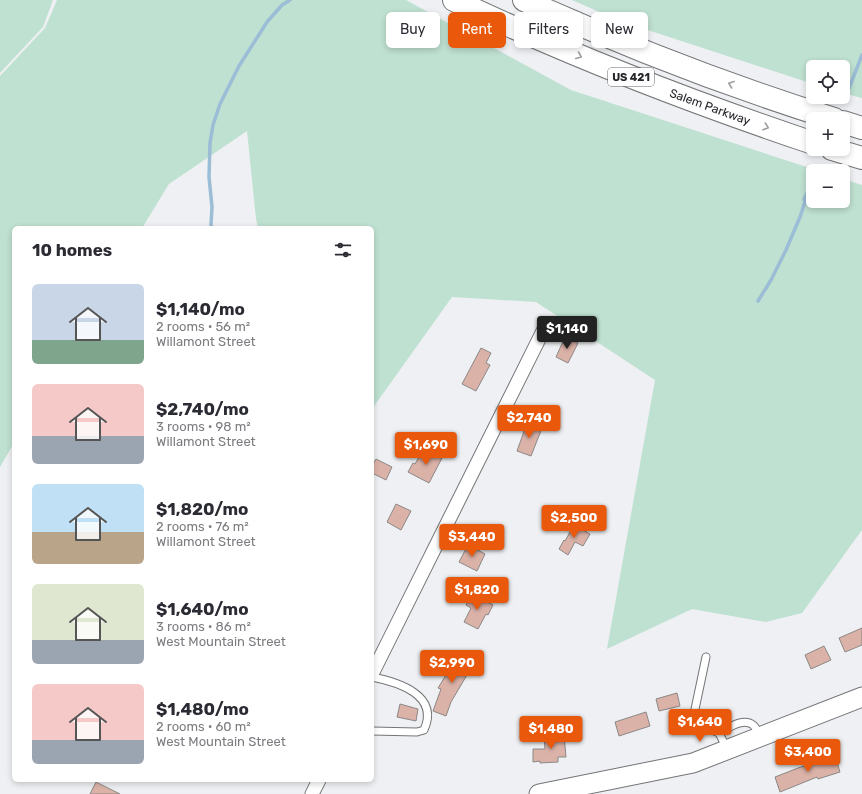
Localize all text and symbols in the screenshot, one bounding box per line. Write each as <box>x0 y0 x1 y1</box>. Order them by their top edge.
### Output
chip: Buy <box>386 12 440 48</box>
chip: Rent <box>448 12 506 48</box>
chip: Filters <box>514 12 583 48</box>
chip: New <box>591 12 648 48</box>
one-way arrow <box>575 51 583 59</box>
map controls <box>806 60 850 208</box>
button: locate <box>806 60 850 104</box>
road number: US 421 <box>608 68 654 86</box>
one-way arrow <box>727 80 734 88</box>
street label: Salem Parkway <box>668 86 753 128</box>
button: + <box>806 112 850 156</box>
one-way arrow <box>763 122 770 131</box>
button: − <box>806 164 850 208</box>
icon: filters <box>332 239 354 261</box>
text: 10 homes <box>32 240 112 260</box>
text: $1,140/mo <box>156 299 245 319</box>
icon: home <box>64 300 112 348</box>
pin: $1,140 <box>534 316 600 350</box>
text: 2 rooms · 56 m² <box>156 319 250 334</box>
text: $1,140 <box>546 321 588 336</box>
text: Willamont Street <box>156 334 256 349</box>
text: $2,740/mo <box>156 399 249 419</box>
icon: home <box>64 400 112 448</box>
pin: $2,740 <box>496 405 562 439</box>
text: $2,740 <box>506 410 552 425</box>
text: 3 rooms · 98 m² <box>156 419 251 434</box>
pin: $1,690 <box>393 432 459 466</box>
text: Willamont Street <box>156 434 256 449</box>
text: $1,690 <box>404 437 448 452</box>
text: $1,820/mo <box>156 499 248 519</box>
icon: home <box>64 500 112 548</box>
pin: $2,500 <box>541 505 607 539</box>
text: $2,500 <box>551 510 597 525</box>
text: 2 rooms · 76 m² <box>156 519 249 534</box>
pin: $3,440 <box>439 524 505 558</box>
text: $3,440 <box>448 529 496 544</box>
text: Willamont Street <box>156 534 256 549</box>
pin: $1,820 <box>444 577 510 611</box>
text: $1,820 <box>455 582 499 597</box>
text: $1,640/mo <box>156 599 249 619</box>
icon: home <box>64 600 112 648</box>
text: 3 rooms · 86 m² <box>156 619 251 634</box>
text: West Mountain Street <box>156 634 286 649</box>
pin: $2,990 <box>419 650 485 684</box>
text: $2,990 <box>429 655 475 670</box>
text: $1,480/mo <box>156 699 249 719</box>
icon: home <box>64 700 112 748</box>
pin: $1,640 <box>667 709 733 743</box>
text: $1,640 <box>678 714 722 729</box>
pin: $1,480 <box>518 716 584 750</box>
text: 2 rooms · 60 m² <box>156 719 251 734</box>
text: $1,480 <box>528 721 574 736</box>
text: West Mountain Street <box>156 734 286 749</box>
pin: $3,400 <box>775 739 841 773</box>
text: $3,400 <box>784 744 832 759</box>

